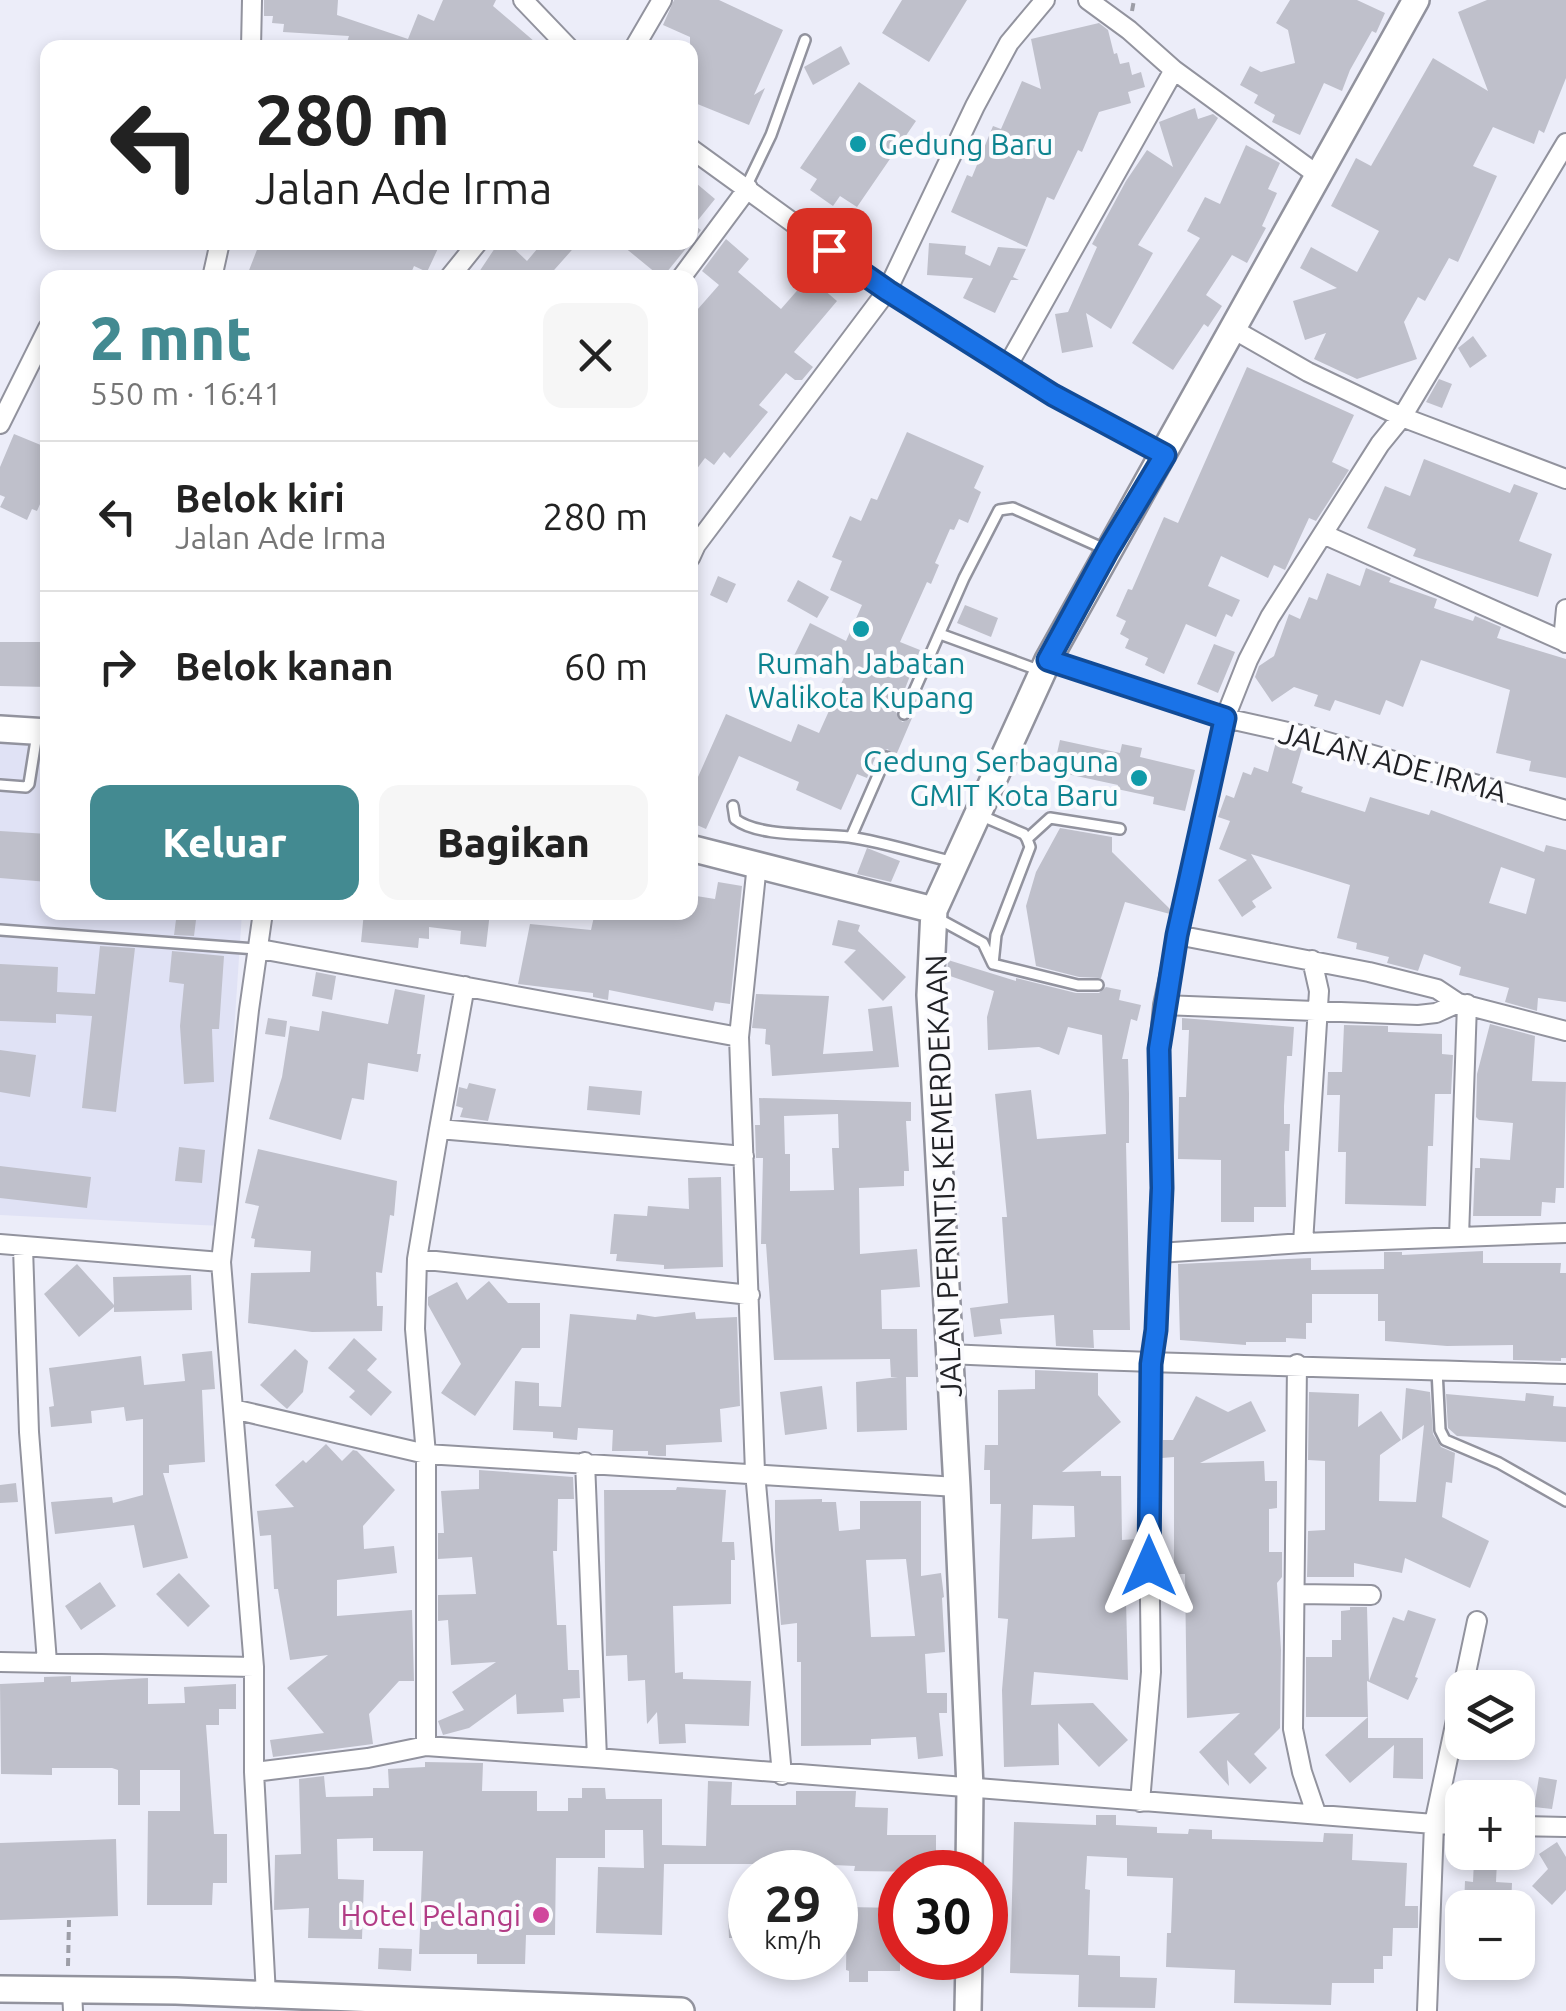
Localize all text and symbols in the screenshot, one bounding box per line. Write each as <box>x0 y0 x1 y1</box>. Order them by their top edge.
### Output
icon: left <box>90 80 220 210</box>
text: 280 m <box>255 80 450 158</box>
place label: Gedung Baru <box>878 127 1053 161</box>
marker: Gedung Baru <box>847 133 869 155</box>
text: Jalan Ade Irma <box>255 162 553 213</box>
pin <box>787 208 872 293</box>
icon: arrive <box>802 223 857 278</box>
button: close <box>543 303 648 408</box>
text: 2 mnt <box>90 304 252 371</box>
text: 550 m · 16:41 <box>90 375 282 411</box>
text: Belok kiri <box>175 477 345 519</box>
icon: left <box>90 489 145 544</box>
text: 280 m <box>542 495 648 537</box>
text: Jalan Ade Irma <box>175 519 387 555</box>
marker: Rumah Jabatan Walikota Kupang <box>850 618 872 640</box>
icon: right <box>90 639 145 694</box>
text: Belok kanan <box>175 645 394 687</box>
text: 60 m <box>564 645 648 687</box>
place label: Rumah Jabatan Walikota Kupang <box>748 646 974 714</box>
street label: JALAN ADE IRMA <box>1275 715 1511 809</box>
place label: Gedung Serbaguna GMIT Kota Baru <box>863 744 1119 812</box>
marker: Gedung Serbaguna GMIT Kota Baru <box>1128 767 1150 789</box>
button: Keluar <box>90 785 359 900</box>
button: Bagikan <box>379 785 648 900</box>
street label: JALAN PERINTIS KEMERDEKAAN <box>918 954 968 1398</box>
position arrow <box>1097 1514 1201 1618</box>
map controls <box>1445 1670 1535 1980</box>
button: layers <box>1445 1670 1535 1760</box>
button: + <box>1445 1780 1535 1870</box>
speed limit sign: 30 <box>878 1850 1008 1980</box>
text: 29 <box>765 1875 821 1931</box>
button: − <box>1445 1890 1535 1980</box>
place label: Hotel Pelangi <box>341 1898 521 1932</box>
marker: Hotel Pelangi <box>530 1904 552 1926</box>
text: km/h <box>764 1926 822 1954</box>

